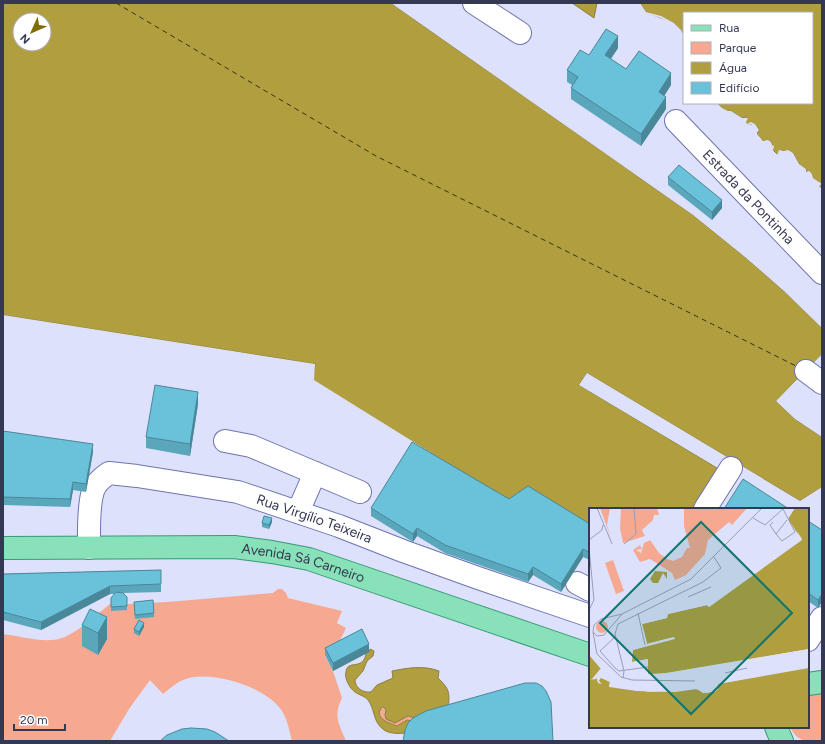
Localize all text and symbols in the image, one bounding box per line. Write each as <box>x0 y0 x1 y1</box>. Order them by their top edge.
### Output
north arrow <box>12 12 52 52</box>
legend <box>683 12 813 104</box>
text: Rua <box>719 21 739 35</box>
text: N <box>18 31 33 46</box>
text: Parque <box>719 41 757 55</box>
text: Água <box>719 61 747 75</box>
text: Edifício <box>719 81 759 95</box>
street label: Estrada da Pontinha <box>699 146 798 248</box>
street label: Rua Virgílio Teixeira <box>254 490 375 547</box>
inset map <box>589 508 809 728</box>
street label: Avenida Sá Carneiro <box>240 540 367 586</box>
scale bar <box>14 706 65 732</box>
text: 20 m <box>20 713 48 727</box>

